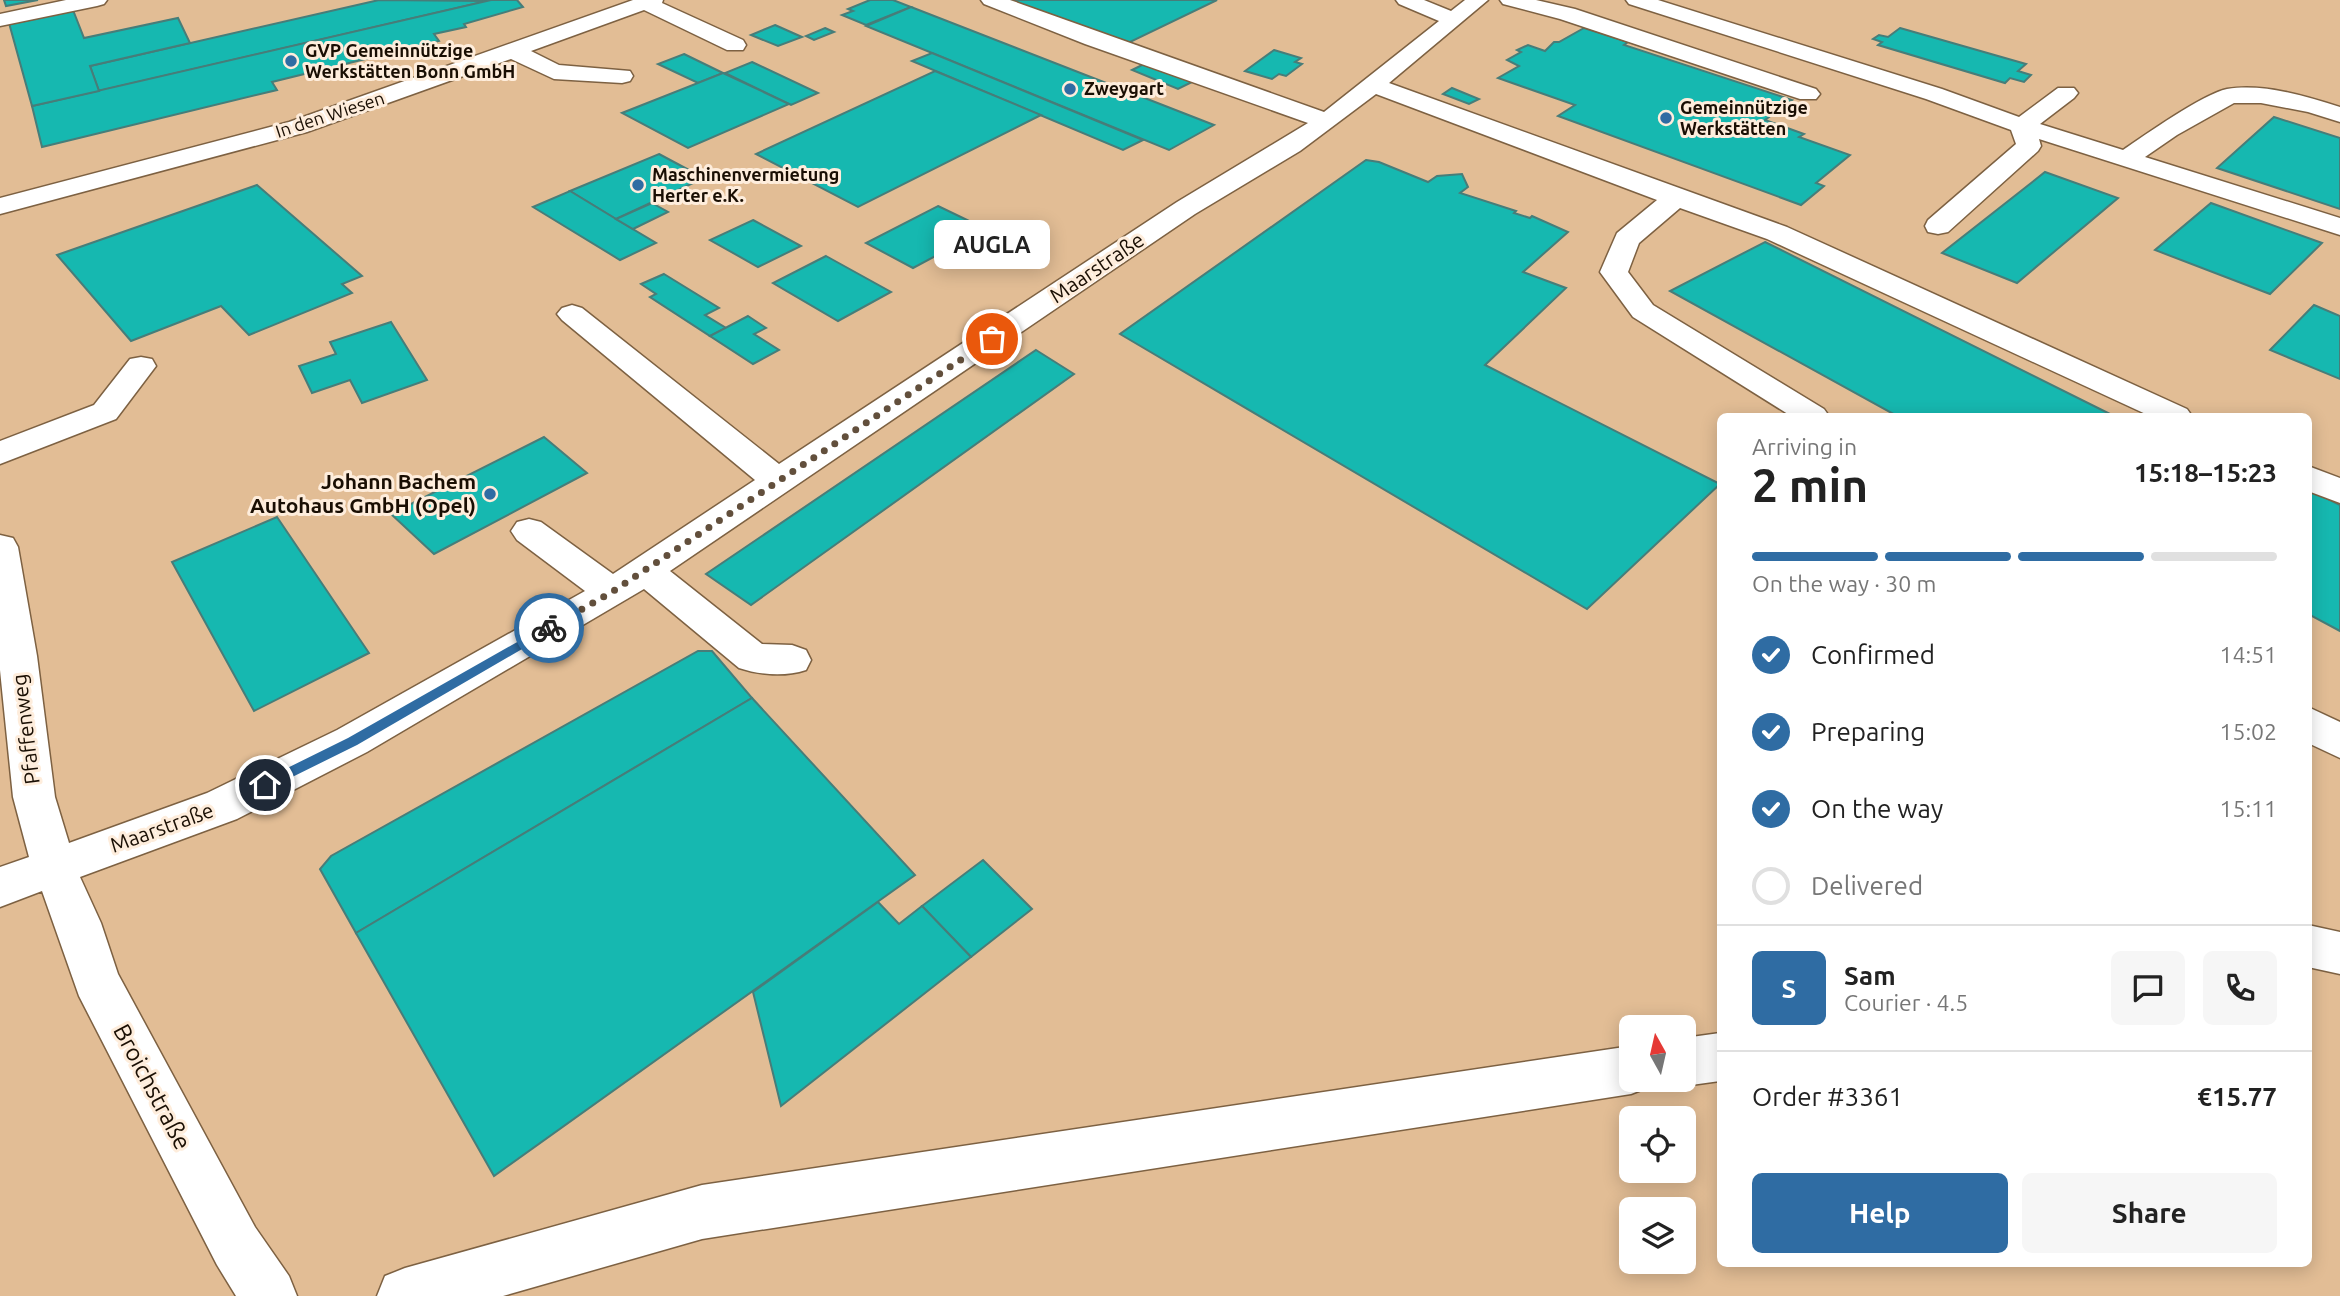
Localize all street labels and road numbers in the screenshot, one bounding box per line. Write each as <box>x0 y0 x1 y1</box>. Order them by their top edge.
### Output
street label: In den Wiesen <box>273 87 387 141</box>
street label: Maarstraße <box>1045 227 1148 307</box>
street label: Pfaffenweg <box>6 673 44 786</box>
street label: Maarstraße <box>107 797 217 857</box>
street label: Broichstraße <box>108 1019 197 1154</box>

